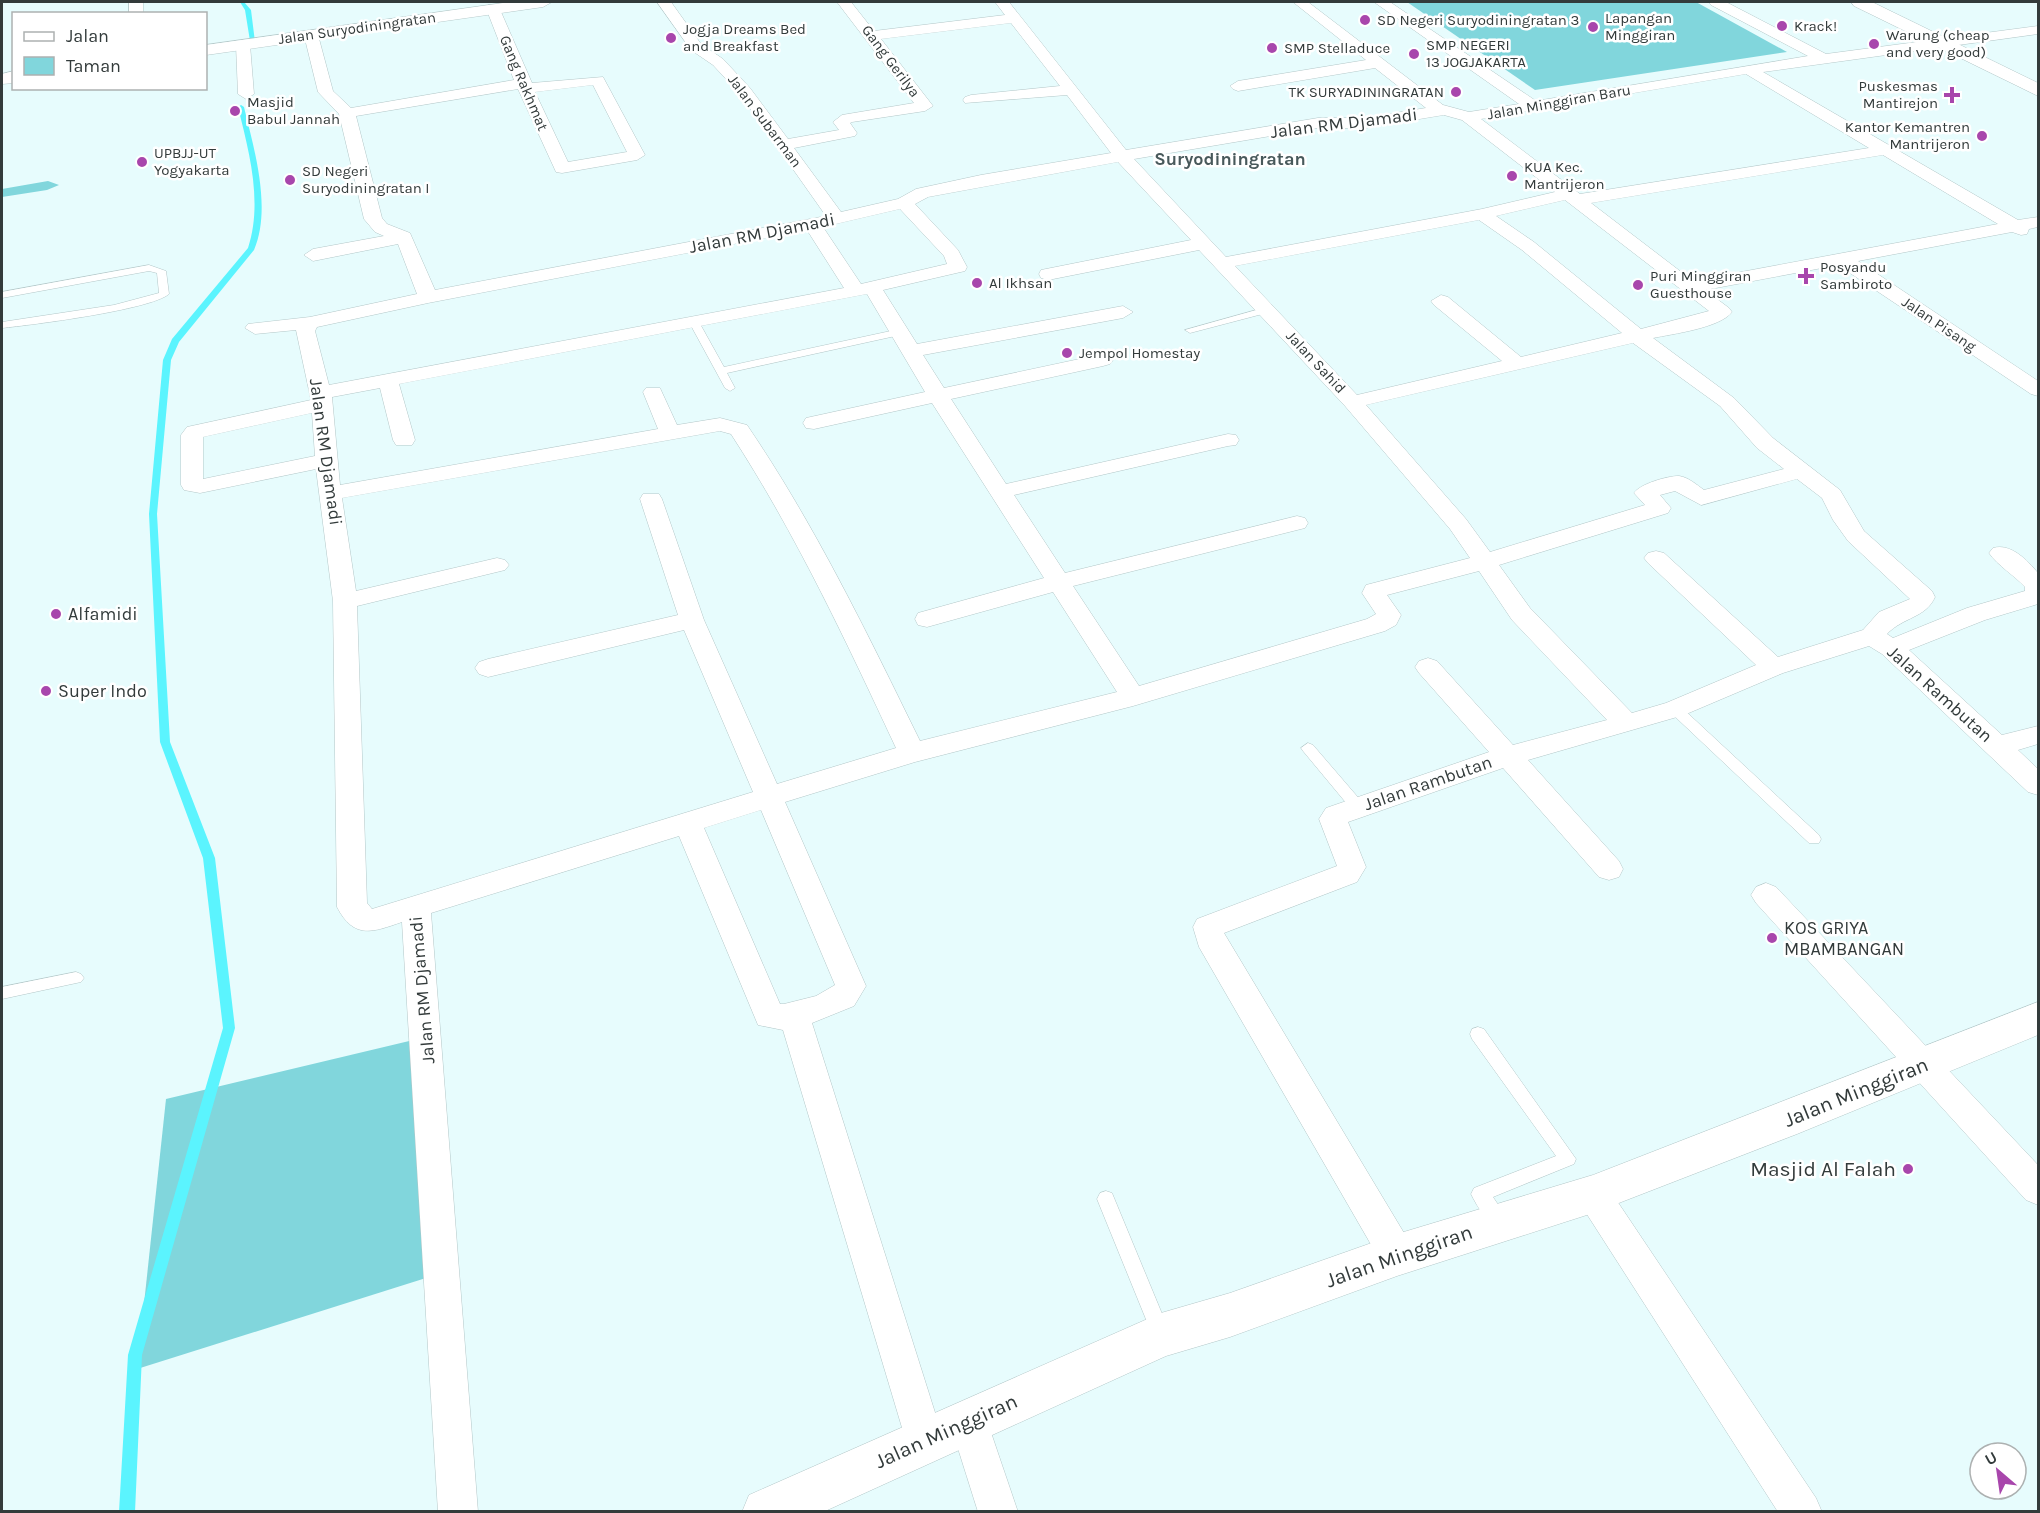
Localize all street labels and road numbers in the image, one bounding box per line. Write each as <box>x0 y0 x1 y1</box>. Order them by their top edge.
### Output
street label: Jalan Suryodiningratan <box>277 8 437 48</box>
street label: Gang Gerilya <box>858 21 924 101</box>
street label: Gang Rakhmat <box>496 33 552 134</box>
street label: Jalan Subarman <box>724 71 806 171</box>
street label: Jalan Minggiran Baru <box>1486 81 1632 123</box>
street label: Jalan RM Djamadi <box>1269 103 1419 143</box>
street label: Jalan RM Djamadi <box>687 208 837 258</box>
street label: Jalan Pisang <box>1898 293 1980 356</box>
street label: Jalan Sahid <box>1282 327 1350 397</box>
street label: Jalan RM Djamadi <box>305 377 347 527</box>
street label: Jalan Rambutan <box>1883 641 1997 747</box>
street label: Jalan Rambutan <box>1361 751 1495 815</box>
street label: Jalan RM Djamadi <box>405 915 439 1065</box>
street label: Jalan Minggiran <box>1780 1052 1932 1132</box>
street label: Jalan Minggiran <box>1322 1220 1476 1292</box>
street label: Jalan Minggiran <box>871 1389 1021 1473</box>

